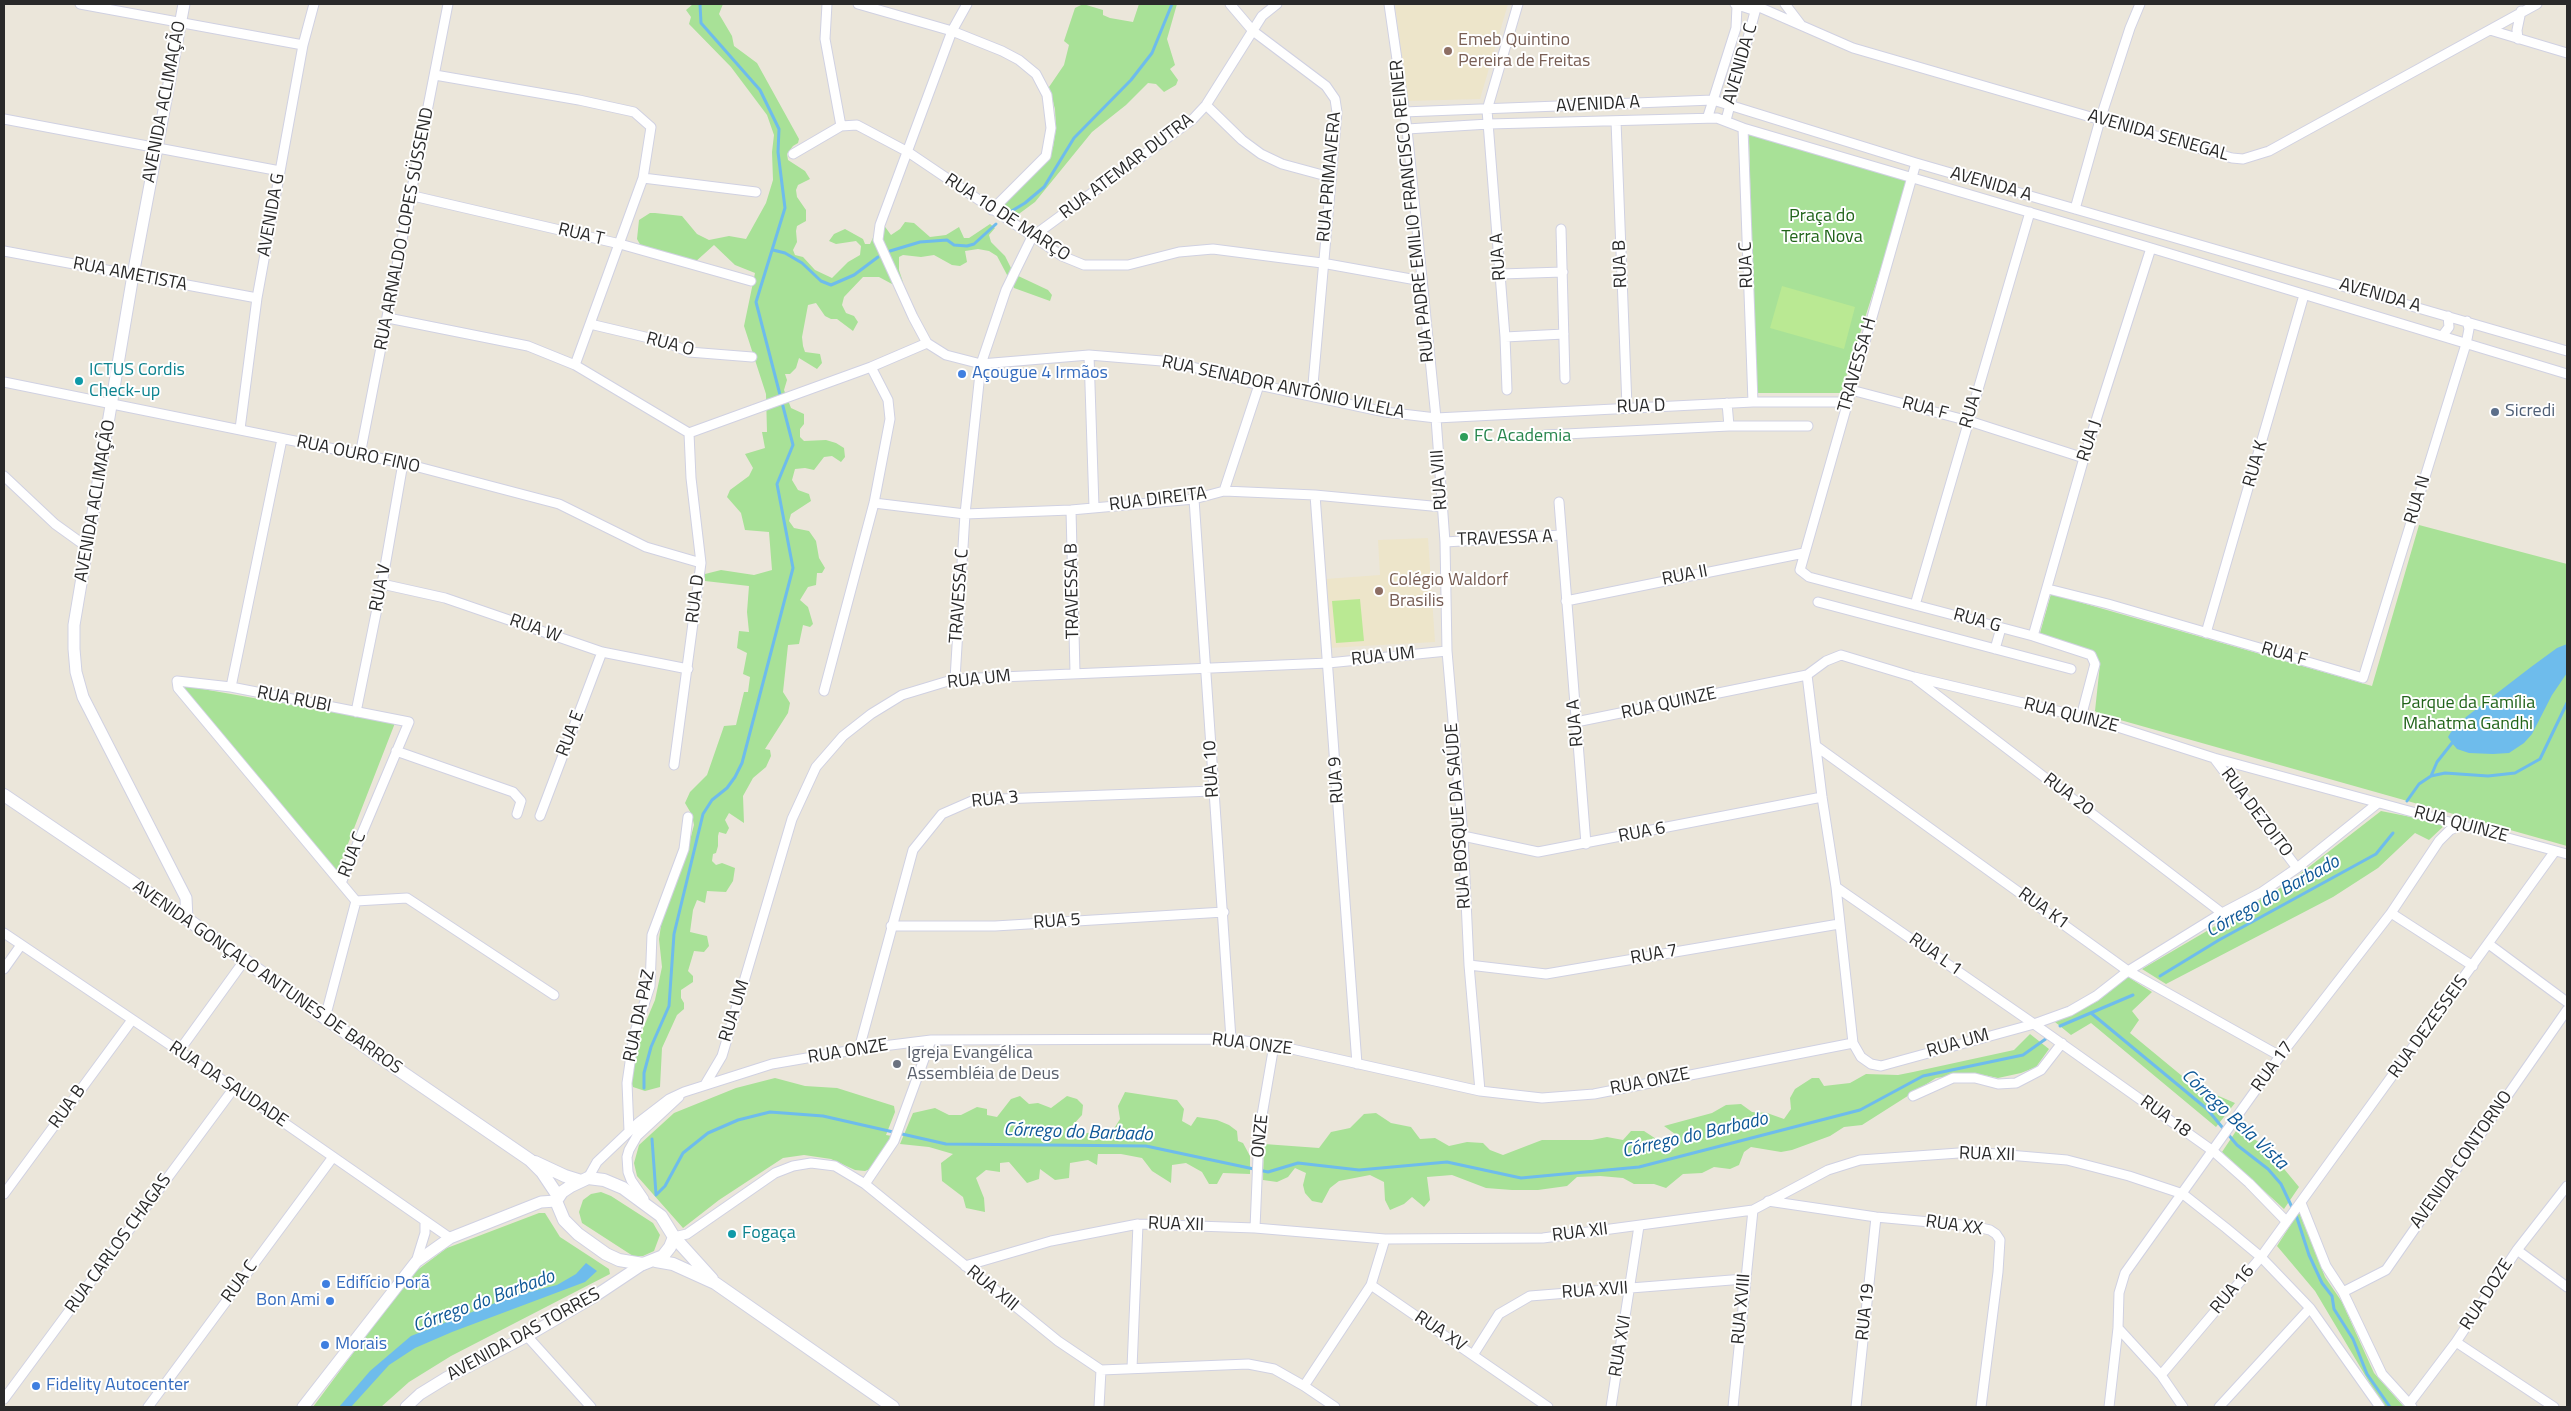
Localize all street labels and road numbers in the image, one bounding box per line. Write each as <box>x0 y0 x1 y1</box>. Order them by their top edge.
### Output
street label: AVENIDA ACLIMAÇÃO <box>139 19 191 185</box>
street label: AVENIDA C <box>1719 21 1763 107</box>
street label: RUA PADRE EMILIO FRANCISCO REINER <box>1386 58 1440 364</box>
street label: AVENIDA A <box>1555 92 1641 118</box>
street label: RUA ARNALDO LOPES SÜSSEND <box>371 106 439 352</box>
street label: AVENIDA SENEGAL <box>2085 106 2231 166</box>
street label: RUA ATEMAR DUTRA <box>1056 110 1198 224</box>
street label: RUA PRIMAVERA <box>1314 111 1346 243</box>
street label: AVENIDA A <box>1948 163 2034 207</box>
street label: RUA 10 DE MARÇO <box>940 169 1074 267</box>
street label: AVENIDA G <box>254 172 290 258</box>
street label: RUA T <box>556 219 606 251</box>
street label: RUA A <box>1487 232 1511 282</box>
street label: RUA B <box>1609 239 1633 289</box>
street label: RUA C <box>1735 241 1759 289</box>
street label: RUA AMETISTA <box>71 253 189 297</box>
street label: AVENIDA A <box>2337 274 2423 318</box>
street label: TRAVESSA H <box>1834 315 1882 415</box>
street label: RUA O <box>643 328 697 362</box>
street label: RUA SENADOR ANTÔNIO VILELA <box>1160 352 1406 424</box>
street label: RUA I <box>1956 385 1988 431</box>
street label: RUA F <box>1900 393 1950 425</box>
street label: RUA D <box>1616 395 1666 419</box>
street label: RUA J <box>2073 417 2107 465</box>
street label: AVENIDA ACLIMAÇÃO <box>71 418 121 584</box>
street label: RUA OURO FINO <box>294 431 422 479</box>
street label: RUA K <box>2239 438 2273 490</box>
street label: RUA VIII <box>1427 449 1453 511</box>
street label: RUA N <box>2400 473 2436 527</box>
street label: RUA DIREITA <box>1108 483 1208 517</box>
street label: TRAVESSA A <box>1457 527 1553 551</box>
street label: TRAVESSA B <box>1061 543 1085 639</box>
street label: TRAVESSA C <box>946 548 974 644</box>
street label: RUA II <box>1660 561 1710 591</box>
street label: RUA V <box>366 563 396 613</box>
street label: RUA D <box>682 573 710 625</box>
street label: RUA G <box>1951 604 2003 638</box>
street label: RUA W <box>506 610 564 648</box>
street label: RUA F <box>2259 638 2309 672</box>
street label: RUA UM <box>1350 643 1416 671</box>
street label: RUA UM <box>946 666 1012 694</box>
street label: RUA RUBI <box>255 682 333 718</box>
street label: RUA QUINZE <box>1619 683 1719 725</box>
street label: RUA QUINZE <box>2021 694 2121 738</box>
street label: RUA A <box>1563 698 1589 748</box>
street label: RUA E <box>552 708 590 760</box>
street label: RUA BOSQUE DA SAÚDE <box>1442 722 1476 910</box>
street label: RUA 10 <box>1200 740 1224 798</box>
street label: RUA 9 <box>1325 756 1349 804</box>
street label: RUA DEZOITO <box>2216 764 2296 862</box>
street label: RUA 20 <box>2039 769 2097 821</box>
street label: RUA 3 <box>970 787 1020 813</box>
street label: RUA QUINZE <box>2411 802 2511 848</box>
street label: RUA 6 <box>1617 818 1667 848</box>
street label: RUA C <box>334 829 372 881</box>
street label: AVENIDA GONÇALO ANTUNES DE BARROS <box>128 876 406 1080</box>
street label: RUA K1 <box>2013 883 2073 935</box>
street label: RUA 5 <box>1033 910 1081 934</box>
street label: RUA L 1 <box>1904 929 1966 981</box>
street label: RUA 7 <box>1629 940 1679 970</box>
street label: RUA DA PAZ <box>620 968 660 1064</box>
street label: RUA DEZESSEIS <box>2384 971 2474 1083</box>
street label: RUA UM <box>715 977 755 1045</box>
street label: RUA UM <box>1924 1025 1992 1063</box>
street label: RUA ONZE <box>1211 1029 1293 1061</box>
street label: RUA ONZE <box>806 1035 890 1069</box>
street label: RUA DA SAUDADE <box>164 1037 292 1133</box>
street label: RUA 17 <box>2247 1037 2299 1097</box>
street label: RUA ONZE <box>1608 1064 1692 1100</box>
street label: RUA B <box>45 1081 91 1133</box>
street label: AVENIDA CONTORNO <box>2406 1087 2518 1233</box>
street label: RUA 18 <box>2135 1091 2195 1143</box>
street label: ONZE <box>1248 1113 1274 1159</box>
street label: RUA XII <box>1959 1143 2015 1167</box>
street label: RUA CARLOS CHAGAS <box>61 1170 177 1318</box>
street label: RUA XX <box>1924 1211 1984 1241</box>
street label: RUA XII <box>1148 1213 1204 1237</box>
street label: RUA XII <box>1551 1219 1609 1247</box>
street label: RUA DOZE <box>2456 1255 2518 1335</box>
street label: RUA C <box>217 1257 263 1307</box>
street label: RUA 16 <box>2206 1261 2260 1319</box>
street label: RUA XIII <box>962 1262 1022 1316</box>
street label: RUA XVIII <box>1728 1273 1756 1345</box>
street label: RUA XVII <box>1561 1278 1629 1304</box>
street label: RUA 19 <box>1852 1282 1880 1342</box>
street label: AVENIDA DAS TORRES <box>444 1284 604 1386</box>
street label: RUA XV <box>1410 1307 1470 1357</box>
street label: RUA XVI <box>1605 1314 1637 1378</box>

